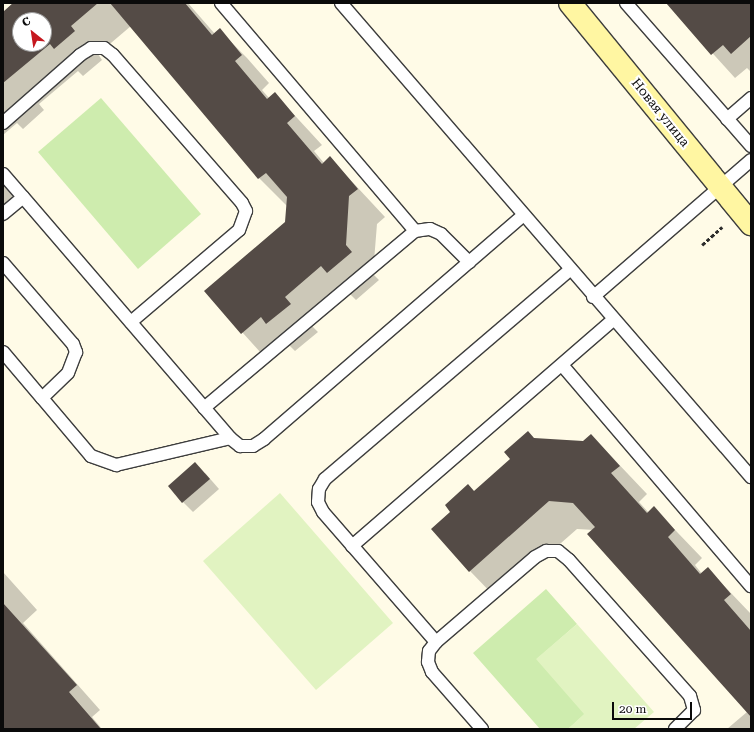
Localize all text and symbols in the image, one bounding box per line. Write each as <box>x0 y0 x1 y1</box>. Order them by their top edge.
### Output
north arrow <box>12 12 52 52</box>
text: С <box>20 14 33 30</box>
street label: Новая улица <box>628 76 692 150</box>
scale bar <box>614 694 694 720</box>
text: 20 m <box>619 702 646 716</box>

